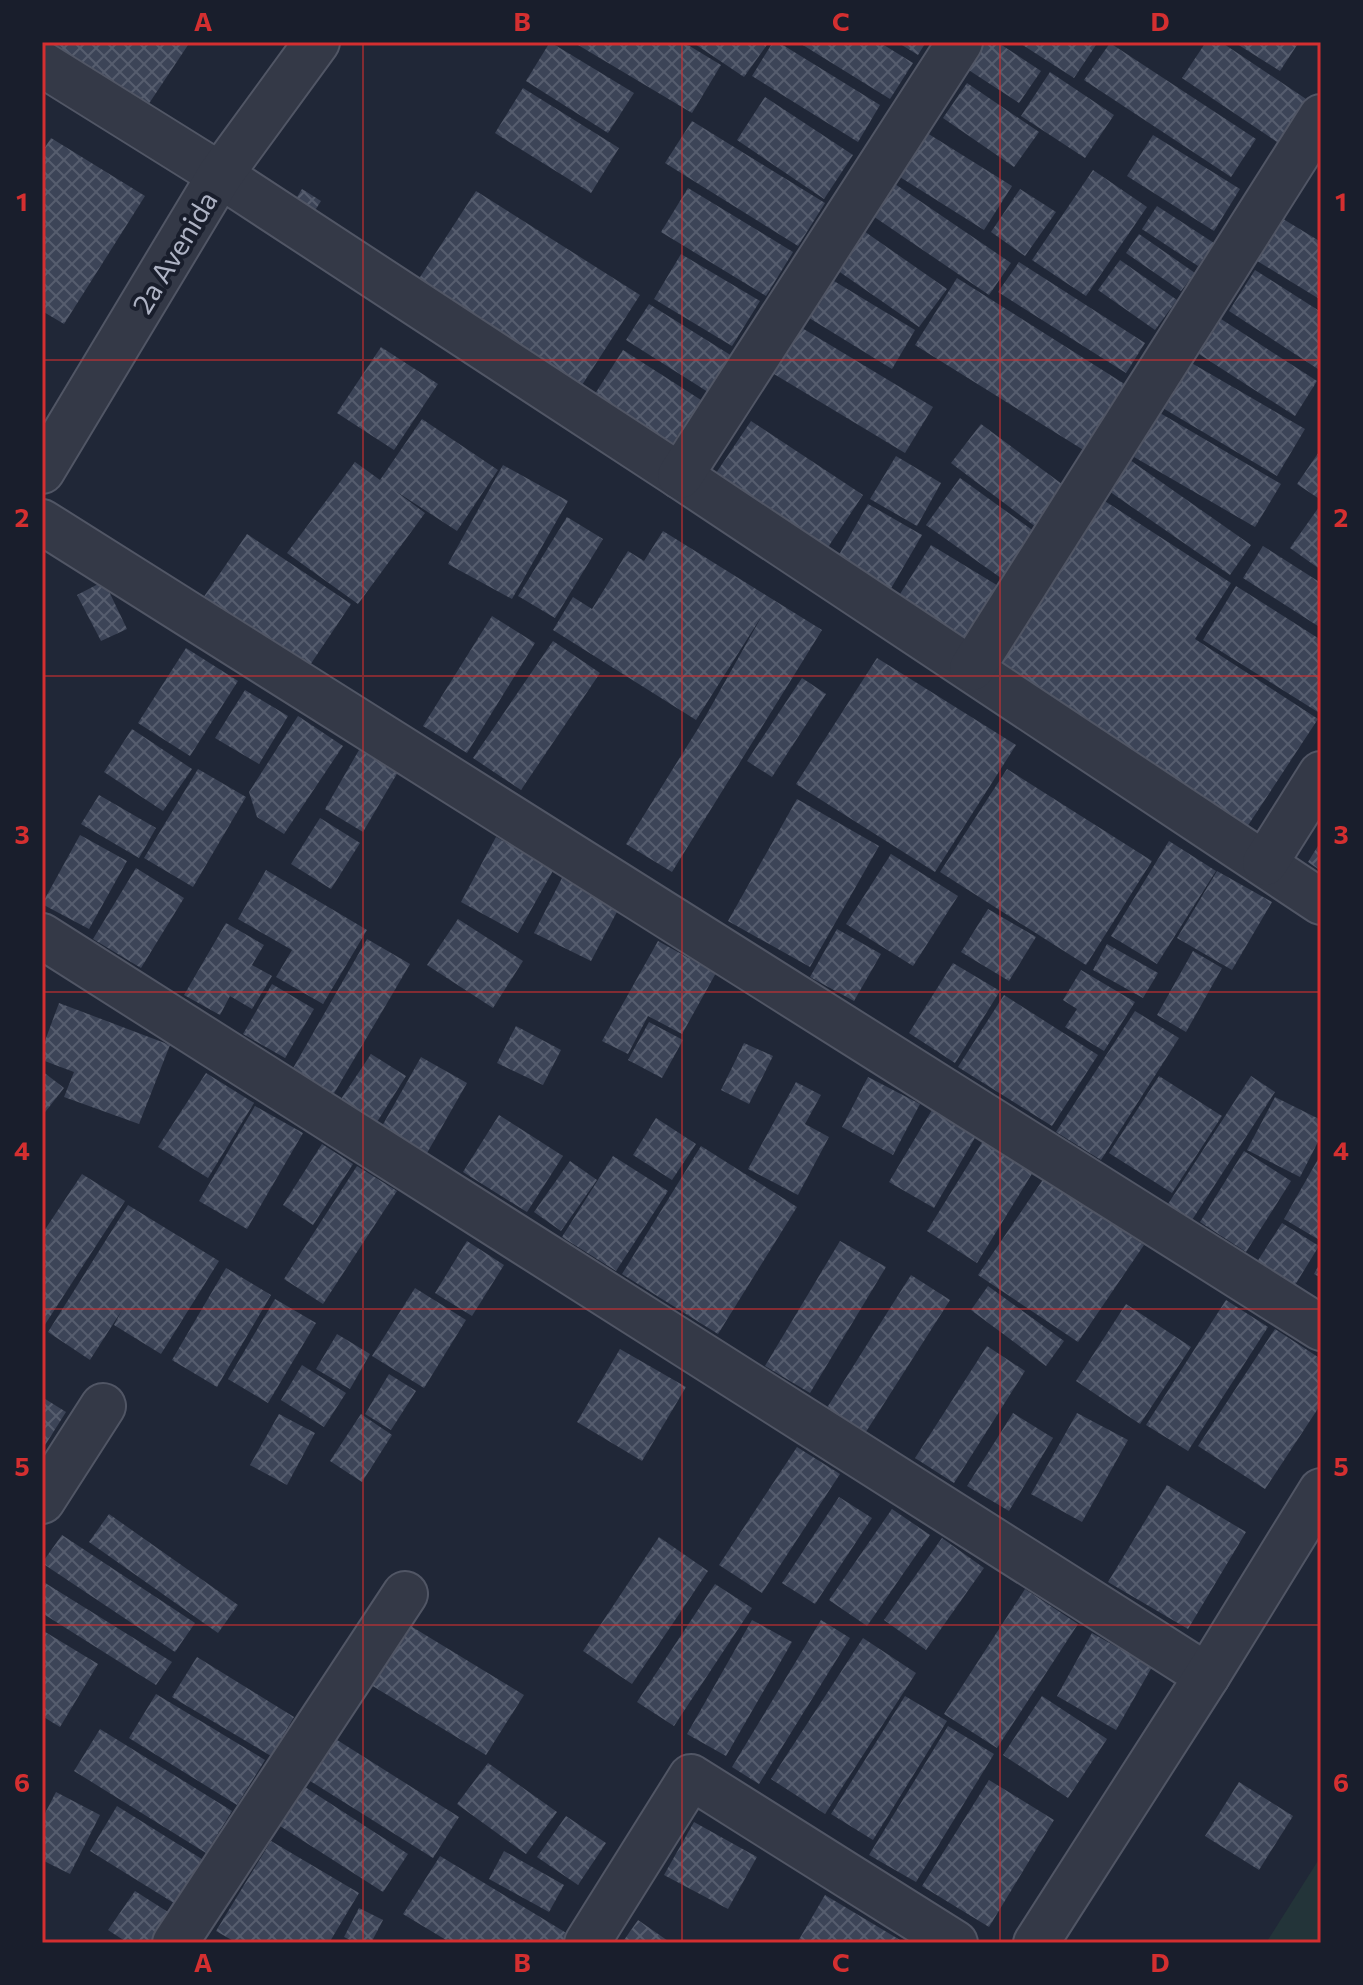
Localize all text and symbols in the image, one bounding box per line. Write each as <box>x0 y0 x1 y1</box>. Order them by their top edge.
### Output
text: A <box>194 5 213 36</box>
text: B <box>513 5 531 36</box>
text: C <box>832 5 850 36</box>
text: D <box>1150 5 1170 36</box>
text: 1 <box>16 185 28 216</box>
street label: 2a Avenida <box>124 185 224 319</box>
text: 1 <box>1335 185 1347 216</box>
text: 2 <box>15 501 29 532</box>
text: 2 <box>1334 501 1348 532</box>
text: 3 <box>14 818 30 849</box>
text: 3 <box>1333 818 1349 849</box>
text: 4 <box>14 1134 30 1165</box>
text: 4 <box>1333 1134 1349 1165</box>
text: 5 <box>14 1450 30 1481</box>
text: 5 <box>1333 1450 1349 1481</box>
text: 6 <box>14 1766 30 1797</box>
text: 6 <box>1333 1766 1349 1797</box>
text: A <box>194 1946 213 1977</box>
text: B <box>513 1946 531 1977</box>
text: C <box>832 1946 850 1977</box>
text: D <box>1150 1946 1170 1977</box>

